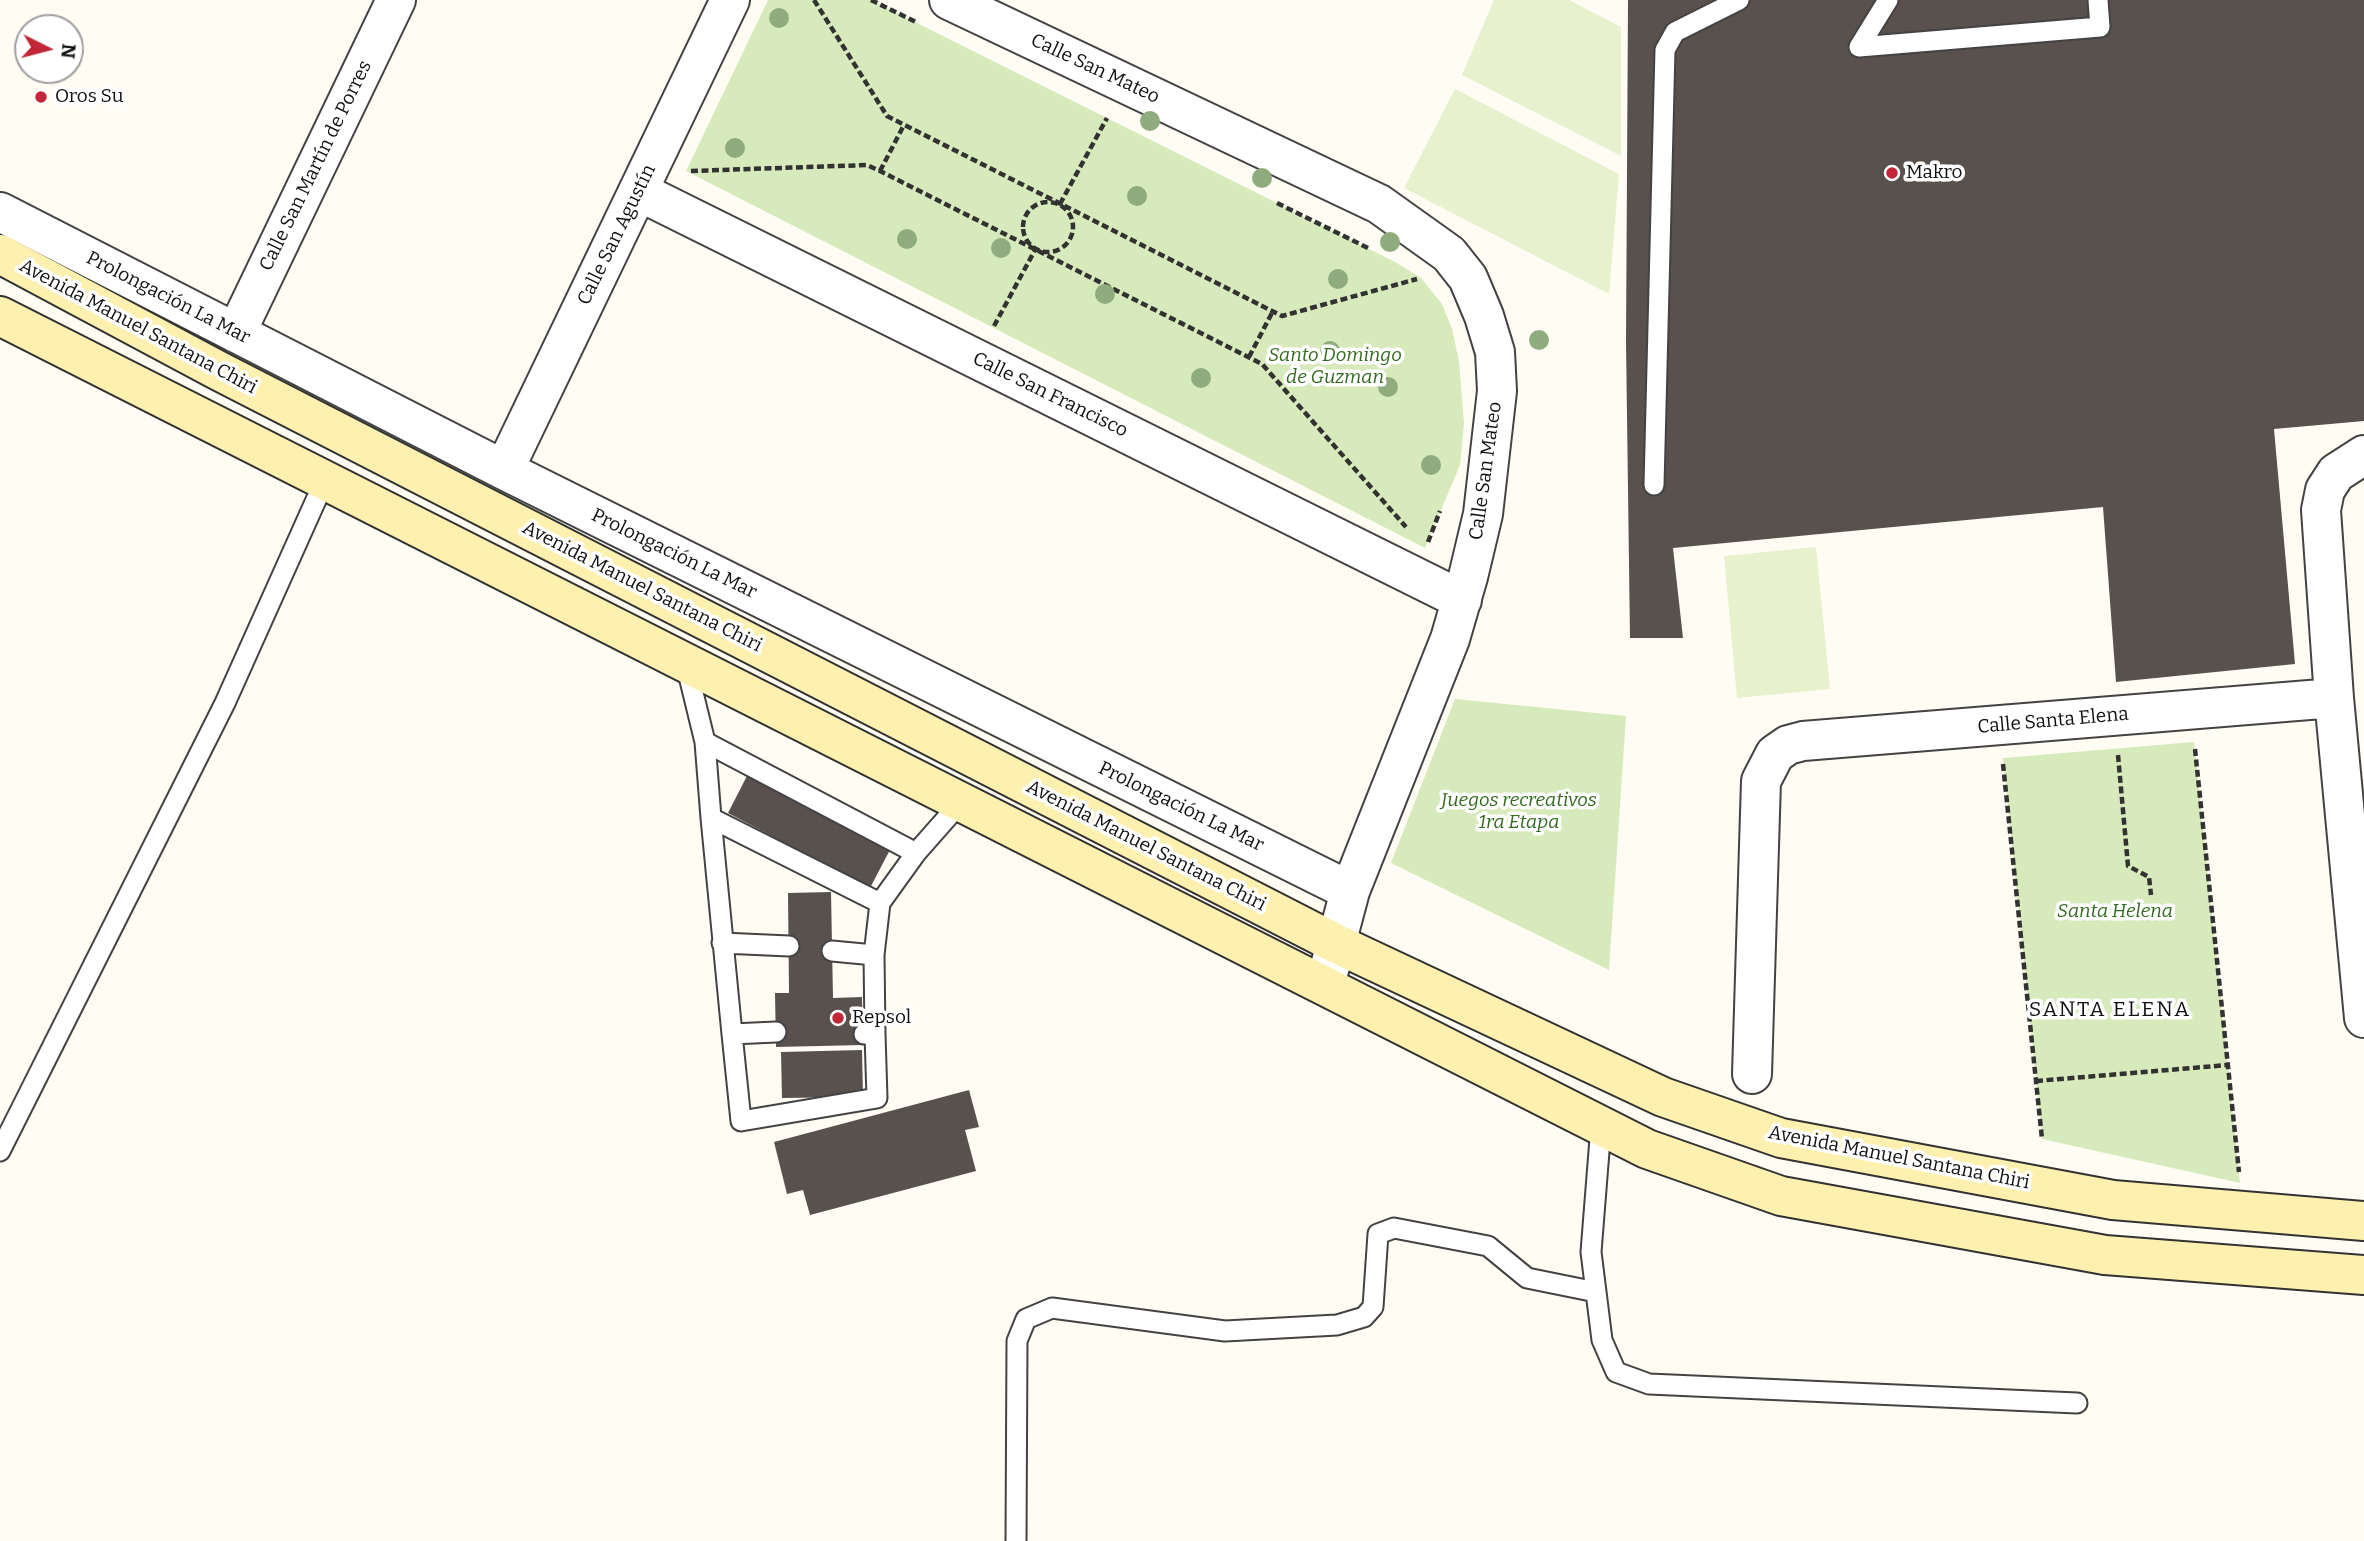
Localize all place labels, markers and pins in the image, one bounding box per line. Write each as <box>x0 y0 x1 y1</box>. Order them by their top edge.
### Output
place label: Oros Su <box>55 86 123 108</box>
marker: Oros Su <box>33 89 49 105</box>
place label: Makro <box>1906 162 1962 184</box>
marker: Makro <box>1884 165 1900 181</box>
place label: Repsol <box>852 1007 911 1029</box>
marker: Repsol <box>830 1010 846 1026</box>

